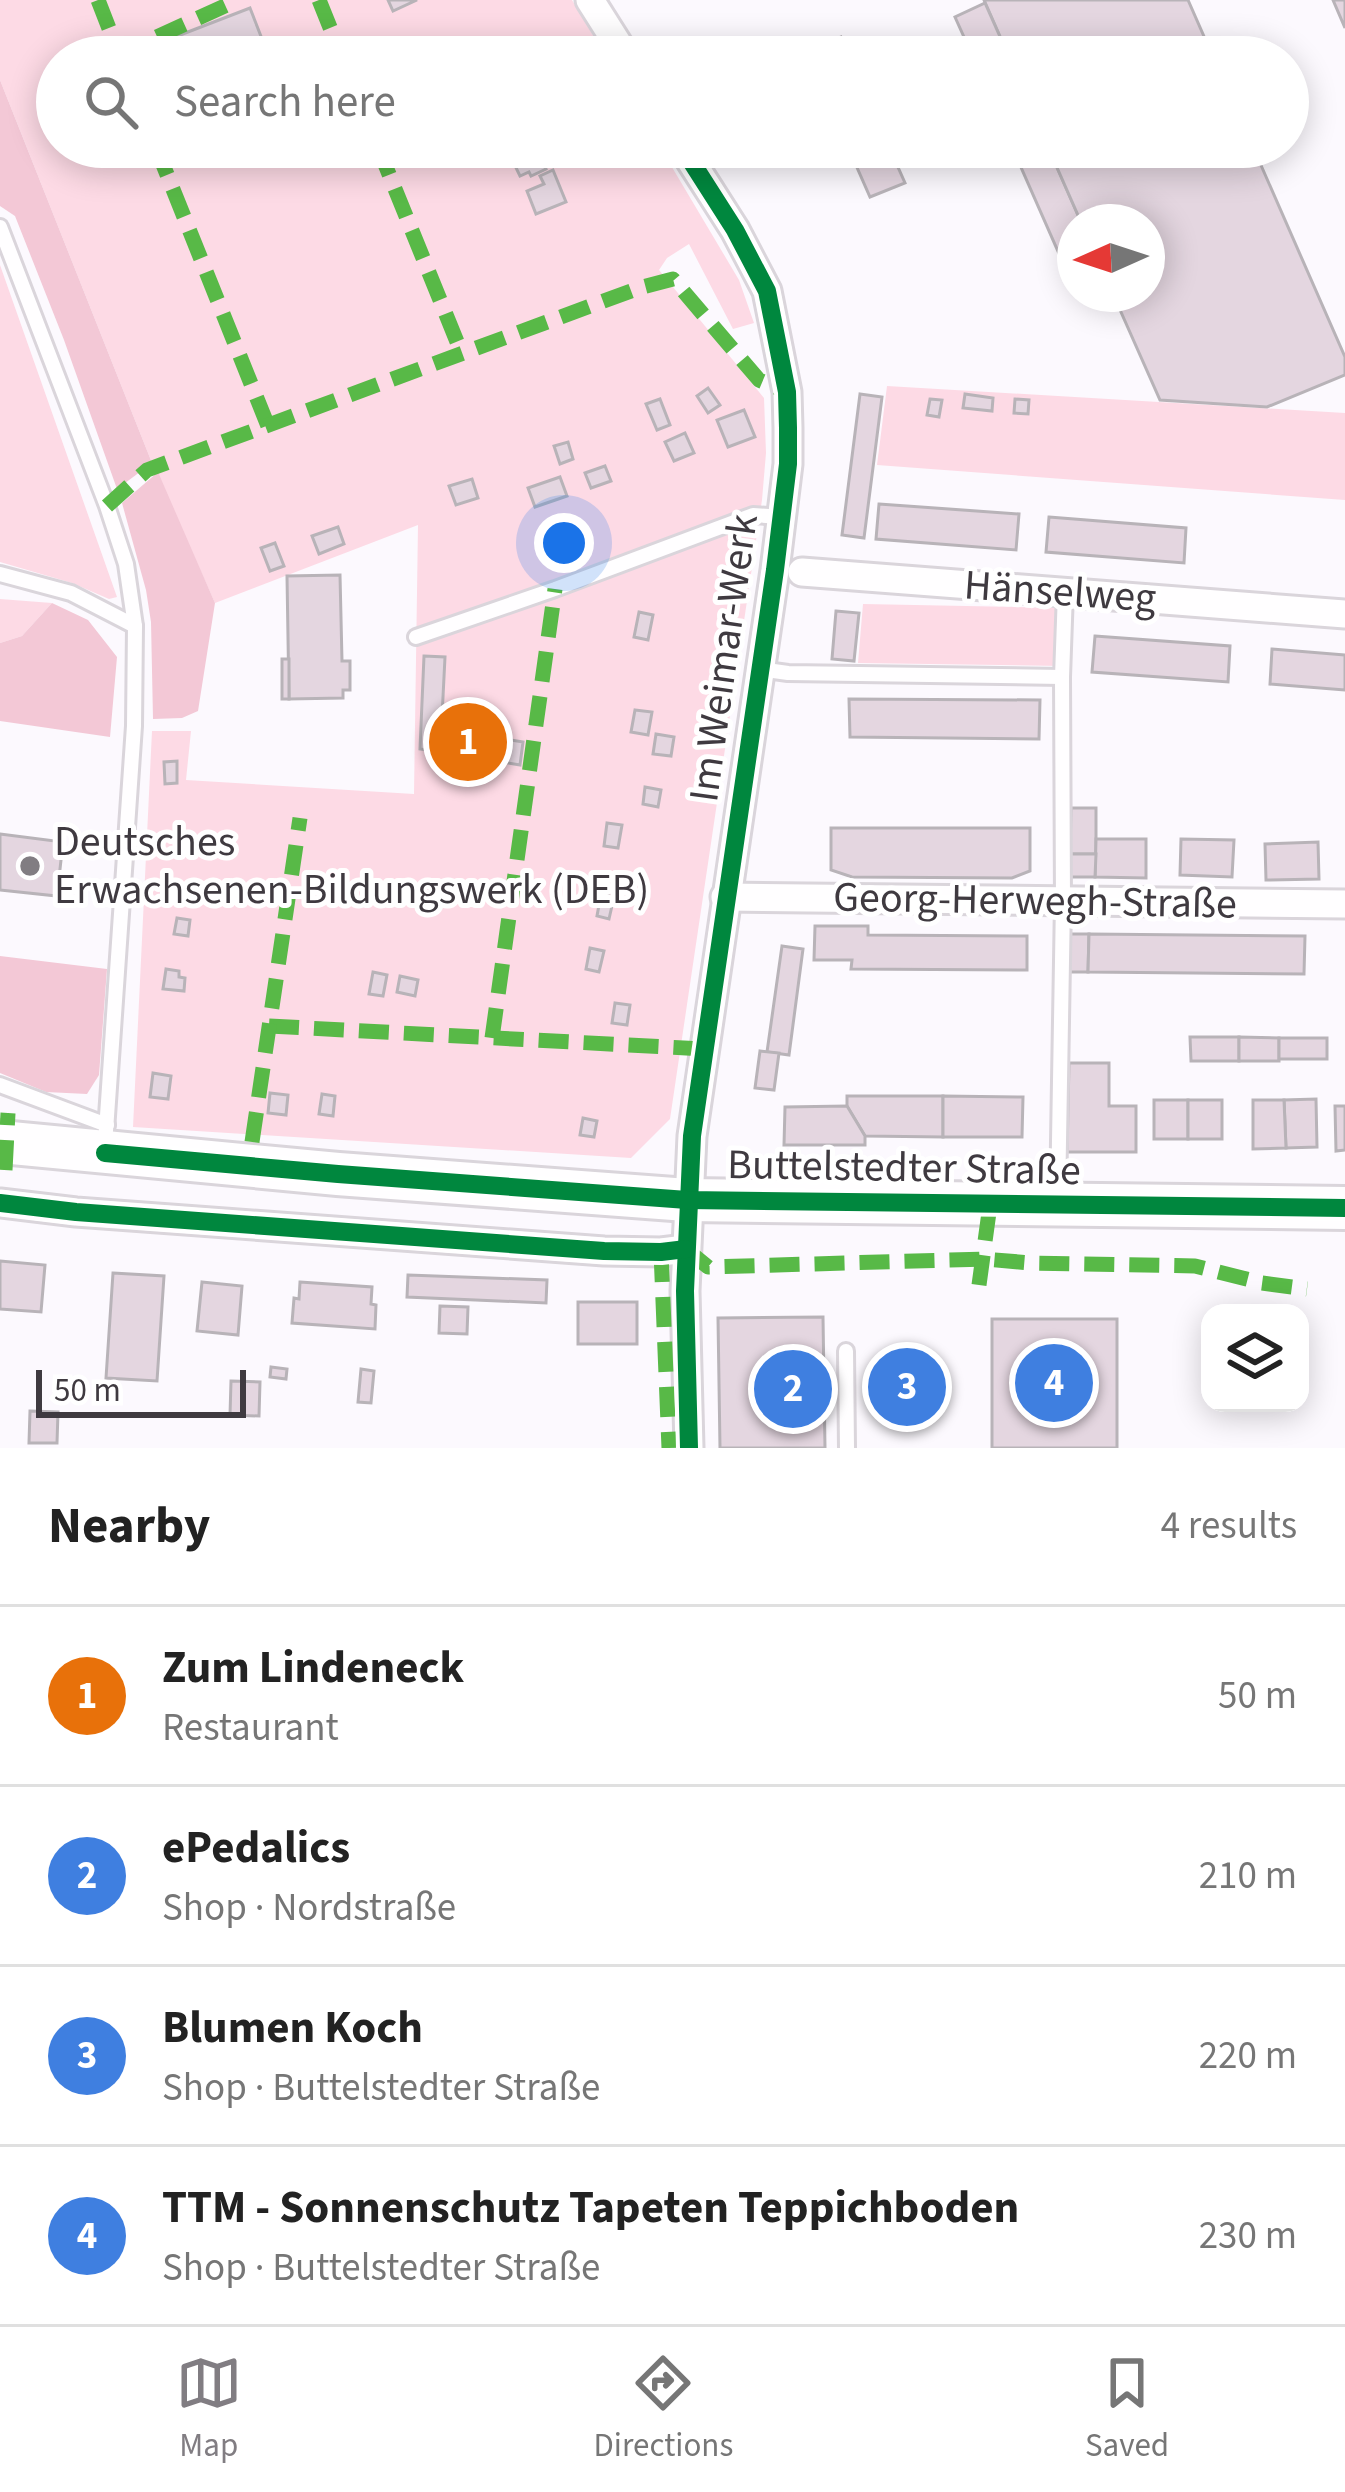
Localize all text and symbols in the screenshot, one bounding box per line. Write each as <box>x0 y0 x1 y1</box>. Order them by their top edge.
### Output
search box <box>36 36 1309 168</box>
icon: search <box>78 69 144 135</box>
text: Search here <box>174 70 396 134</box>
north arrow <box>1057 204 1165 312</box>
street label: Im Weimar-Werk <box>674 510 774 806</box>
your location <box>534 513 594 573</box>
street label: Hänselweg <box>962 555 1158 629</box>
pin: 1 <box>429 697 507 787</box>
place label: Deutsches Erwachsenen-Bildungswerk (DEB) <box>54 812 649 920</box>
marker: Deutsches Erwachsenen-Bildungswerk (DEB) <box>17 853 43 879</box>
street label: Georg-Herwegh-Straße <box>833 867 1237 935</box>
street label: Buttelstedter Straße <box>727 1135 1081 1201</box>
map controls <box>1201 1304 1309 1412</box>
button: layers <box>1201 1304 1309 1412</box>
pin: 4 <box>1015 1338 1093 1428</box>
pin: 3 <box>868 1342 946 1432</box>
pin: 2 <box>754 1344 832 1434</box>
scale bar <box>36 1364 246 1417</box>
text: 50 m <box>54 1367 121 1414</box>
text: Nearby <box>48 1490 210 1562</box>
text: 4 results <box>1161 1498 1297 1554</box>
text: Zum Lindeneck <box>162 1636 464 1700</box>
text: 1 <box>77 1668 97 1724</box>
text: 50 m <box>1218 1668 1297 1724</box>
text: Restaurant <box>162 1700 339 1756</box>
text: ePedalics <box>162 1816 350 1880</box>
text: 2 <box>77 1848 97 1904</box>
text: 210 m <box>1199 1848 1297 1904</box>
text: Shop · Nordstraße <box>162 1880 456 1936</box>
text: Blumen Koch <box>162 1996 423 2060</box>
text: 3 <box>77 2028 97 2084</box>
text: 220 m <box>1199 2028 1297 2084</box>
text: Shop · Buttelstedter Straße <box>162 2060 600 2116</box>
text: TTM - Sonnenschutz Tapeten Teppichboden <box>162 2176 1019 2240</box>
text: 4 <box>77 2208 97 2264</box>
text: 230 m <box>1199 2208 1297 2264</box>
text: Shop · Buttelstedter Straße <box>162 2240 600 2296</box>
tab: Map <box>176 2350 242 2469</box>
tab: Directions <box>594 2350 733 2469</box>
tab: Saved <box>1085 2350 1169 2469</box>

